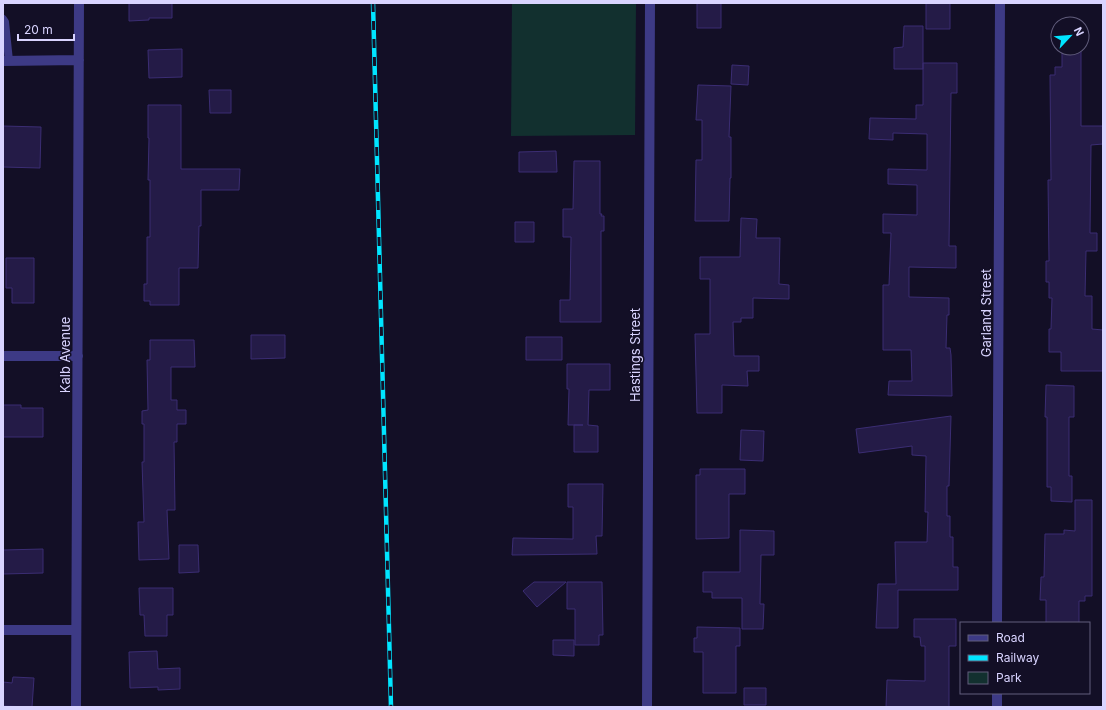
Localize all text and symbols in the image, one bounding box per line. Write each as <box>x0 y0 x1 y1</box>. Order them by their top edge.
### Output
scale bar <box>18 16 74 42</box>
north arrow <box>1050 16 1090 56</box>
text: 20 m <box>24 22 53 37</box>
text: N <box>1071 25 1087 38</box>
street label: Garland Street <box>978 269 994 357</box>
street label: Hastings Street <box>627 308 643 402</box>
street label: Kalb Avenue <box>57 317 73 393</box>
legend <box>960 622 1090 694</box>
text: Road <box>996 630 1025 645</box>
text: Railway <box>996 650 1040 665</box>
text: Park <box>996 670 1022 685</box>

